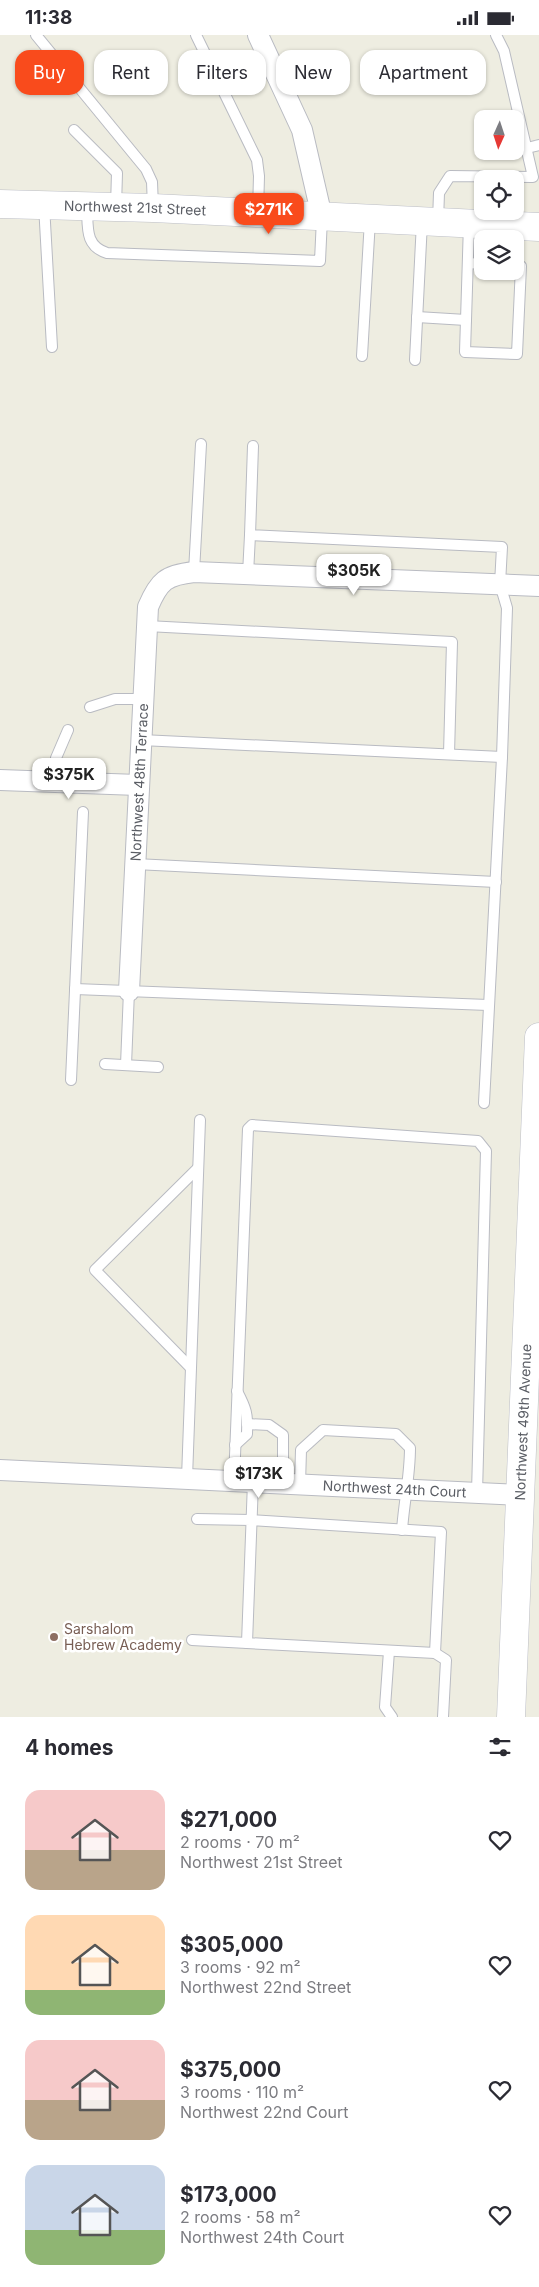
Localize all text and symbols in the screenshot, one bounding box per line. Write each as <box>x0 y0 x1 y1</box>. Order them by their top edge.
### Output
text: 11:38 <box>25 6 72 29</box>
chip: Buy <box>15 50 84 95</box>
chip: Rent <box>94 50 168 95</box>
chip: Filters <box>178 50 266 95</box>
chip: New <box>276 50 350 95</box>
chip: Apartment <box>360 50 486 95</box>
north arrow <box>474 110 524 160</box>
map controls <box>474 110 524 280</box>
button: locate <box>474 170 524 220</box>
pin: $271K <box>234 193 304 235</box>
street label: Northwest 21st Street <box>64 197 207 219</box>
text: $271K <box>245 199 293 219</box>
button: layers <box>474 230 524 280</box>
pin: $305K <box>319 553 389 596</box>
text: $305K <box>327 560 381 580</box>
street label: Northwest 48th Terrace <box>126 703 151 862</box>
pin: $375K <box>34 757 104 800</box>
text: $375K <box>43 764 95 784</box>
street label: Northwest 49th Avenue <box>511 1344 534 1501</box>
pin: $173K <box>224 1457 294 1499</box>
text: $173K <box>235 1463 283 1483</box>
street label: Northwest 24th Court <box>322 1477 467 1500</box>
place label: Sarshalom Hebrew Academy <box>64 1620 182 1653</box>
marker: Sarshalom Hebrew Academy <box>48 1631 60 1643</box>
icon: filters <box>486 1733 514 1761</box>
text: 4 homes <box>25 1735 114 1760</box>
text: $271,000 <box>180 1807 277 1832</box>
icon: home <box>65 1810 125 1870</box>
icon: heart <box>486 1826 514 1854</box>
text: 2 rooms · 70 m² <box>180 1832 300 1852</box>
text: Northwest 21st Street <box>180 1852 343 1872</box>
text: $305,000 <box>180 1932 283 1957</box>
icon: home <box>65 1935 125 1995</box>
icon: heart <box>486 1951 514 1979</box>
text: 3 rooms · 92 m² <box>180 1957 301 1977</box>
text: Northwest 22nd Street <box>180 1977 351 1997</box>
text: $375,000 <box>180 2057 281 2082</box>
icon: home <box>65 2060 125 2120</box>
icon: heart <box>486 2076 514 2104</box>
text: 3 rooms · 110 m² <box>180 2082 304 2102</box>
text: Northwest 22nd Court <box>180 2102 348 2122</box>
text: $173,000 <box>180 2182 277 2207</box>
icon: home <box>65 2185 125 2245</box>
icon: heart <box>486 2201 514 2229</box>
text: 2 rooms · 58 m² <box>180 2207 300 2227</box>
text: Northwest 24th Court <box>180 2227 344 2247</box>

